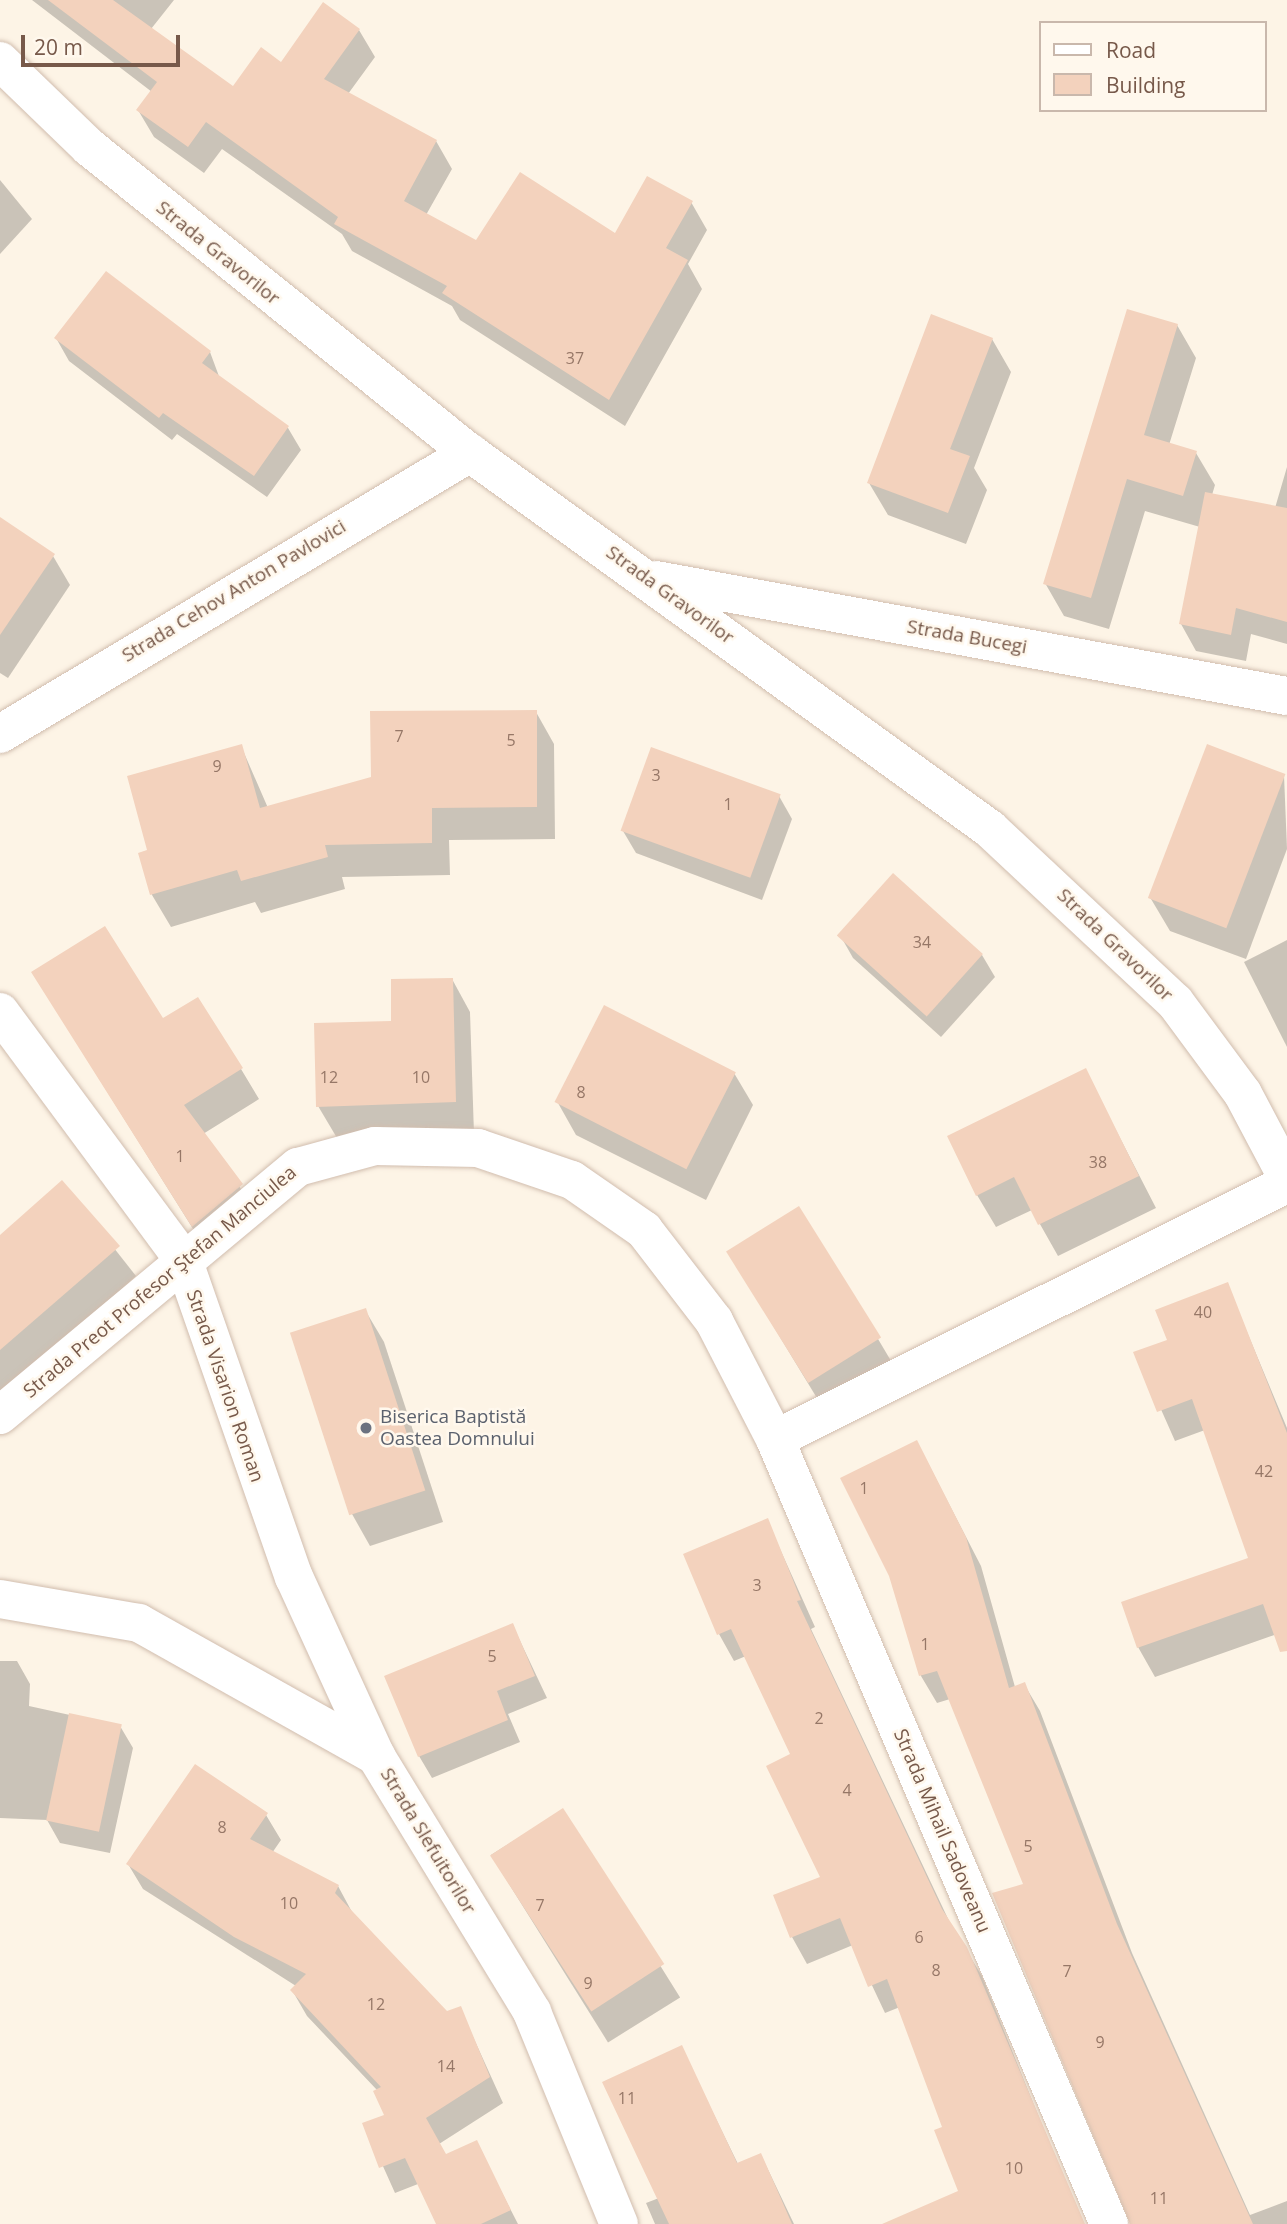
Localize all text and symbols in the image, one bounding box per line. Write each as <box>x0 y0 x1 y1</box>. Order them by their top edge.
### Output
scale bar <box>24 21 184 65</box>
legend <box>1038 21 1266 112</box>
text: 20 m <box>34 33 83 61</box>
text: Road <box>1106 36 1156 64</box>
text: Building <box>1106 71 1185 99</box>
street label: Strada Gravorilor <box>152 196 284 310</box>
house number: 37 <box>566 348 584 368</box>
street label: Strada Cehov Anton Pavlovici <box>118 515 350 667</box>
street label: Strada Gravorilor <box>602 541 738 649</box>
street label: Strada Bucegi <box>905 615 1029 659</box>
house number: 7 <box>394 726 404 746</box>
house number: 5 <box>506 730 516 750</box>
house number: 9 <box>212 756 222 776</box>
house number: 3 <box>651 765 661 785</box>
house number: 1 <box>723 794 733 814</box>
street label: Strada Gravorilor <box>1052 884 1178 1006</box>
house number: 34 <box>913 932 931 952</box>
house number: 12 <box>320 1067 338 1087</box>
house number: 10 <box>412 1067 430 1087</box>
house number: 8 <box>576 1082 586 1102</box>
house number: 1 <box>175 1146 185 1166</box>
house number: 38 <box>1089 1152 1107 1172</box>
street label: Strada Preot Profesor Ştefan Manciulea <box>19 1161 301 1403</box>
street label: Strada Visarion Roman <box>181 1287 269 1485</box>
house number: 40 <box>1194 1302 1212 1322</box>
place label: Biserica Baptistă Oastea Domnului <box>380 1406 535 1450</box>
marker: Biserica Baptistă Oastea Domnului <box>358 1420 374 1436</box>
house number: 42 <box>1255 1461 1273 1481</box>
house number: 1 <box>859 1478 869 1498</box>
house number: 3 <box>752 1575 762 1595</box>
house number: 1 <box>920 1634 930 1654</box>
house number: 5 <box>487 1646 497 1666</box>
house number: 2 <box>814 1708 824 1728</box>
street label: Strada Mihail Sadoveanu <box>889 1726 995 1936</box>
street label: Strada Slefuitorilor <box>375 1764 481 1918</box>
house number: 4 <box>842 1780 852 1800</box>
house number: 8 <box>217 1817 227 1837</box>
house number: 5 <box>1023 1836 1033 1856</box>
house number: 10 <box>280 1893 298 1913</box>
house number: 7 <box>535 1895 545 1915</box>
house number: 6 <box>914 1927 924 1947</box>
house number: 8 <box>931 1960 941 1980</box>
house number: 7 <box>1062 1961 1072 1981</box>
house number: 9 <box>583 1973 593 1993</box>
house number: 12 <box>367 1994 385 2014</box>
house number: 9 <box>1095 2032 1105 2052</box>
house number: 14 <box>437 2056 455 2076</box>
house number: 11 <box>618 2088 636 2108</box>
house number: 10 <box>1005 2158 1023 2178</box>
house number: 11 <box>1150 2188 1168 2208</box>

